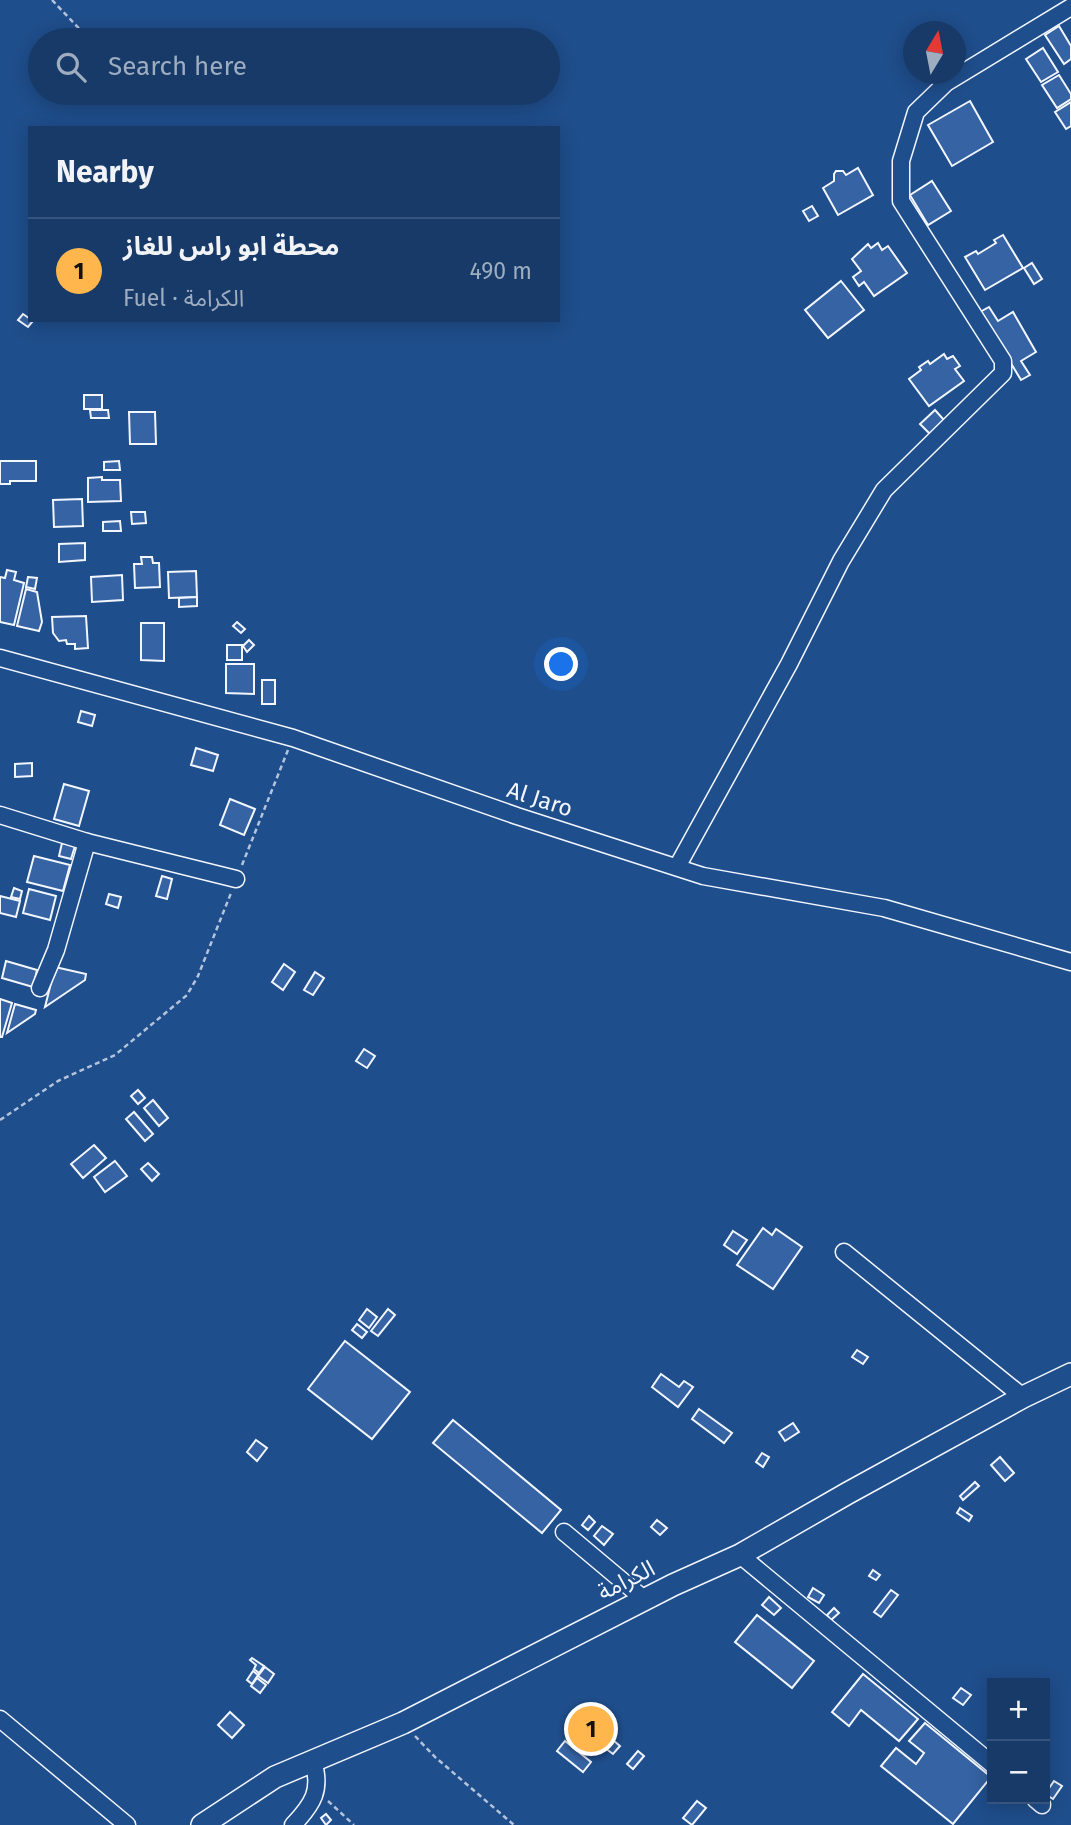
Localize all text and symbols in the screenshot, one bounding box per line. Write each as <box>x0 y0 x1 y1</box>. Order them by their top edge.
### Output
north arrow <box>903 21 966 84</box>
search box <box>28 28 560 105</box>
icon: search <box>52 48 90 86</box>
text: Search here <box>108 51 247 82</box>
text: Nearby <box>56 154 154 190</box>
text: محطة ابو راس للغاز <box>123 231 339 262</box>
text: 1 <box>74 257 84 285</box>
text: 490 m <box>470 257 532 285</box>
text: Fuel · الكرامة <box>123 284 244 312</box>
your location <box>544 647 578 681</box>
street label: Al Jaro <box>504 775 576 823</box>
street label: الكرامة <box>593 1554 659 1606</box>
map controls <box>987 1678 1050 1804</box>
button: + <box>987 1678 1050 1741</box>
pin: 1 <box>568 1703 614 1755</box>
button: − <box>987 1741 1050 1804</box>

